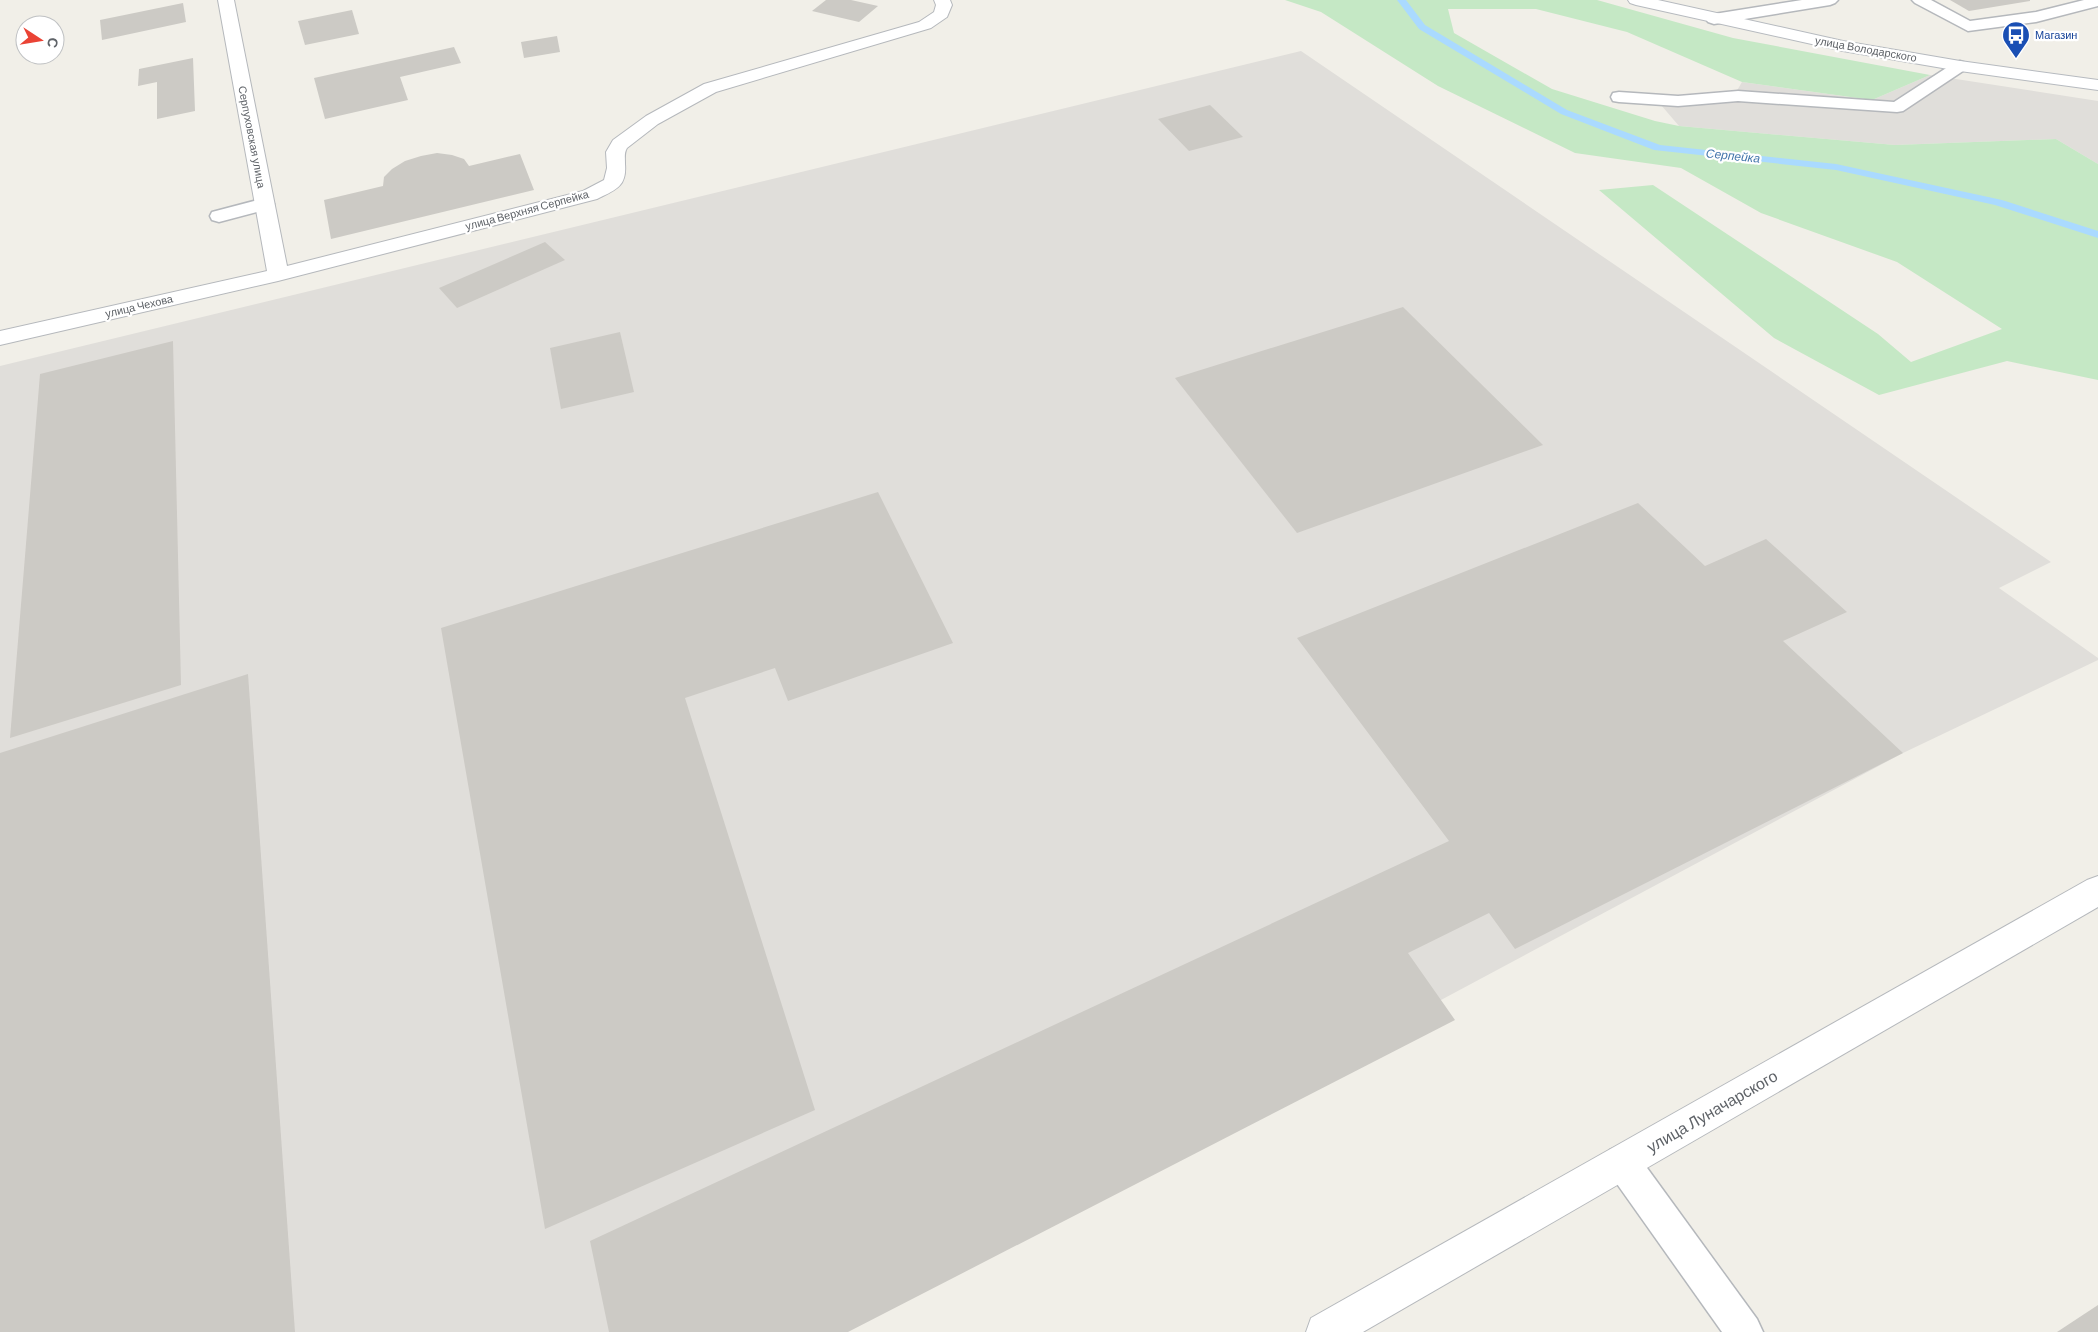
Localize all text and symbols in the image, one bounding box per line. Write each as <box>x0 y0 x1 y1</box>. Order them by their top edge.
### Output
north arrow <box>15 15 65 65</box>
bus stop icon: Магазин <box>2001 20 2031 59</box>
place label: Магазин <box>2035 28 2077 41</box>
street label: улица Володарского <box>1814 33 1918 64</box>
text: С <box>44 36 63 50</box>
street label: Серпуховская улица <box>236 85 269 190</box>
water label: Серпейка <box>1705 145 1761 166</box>
street label: улица Верхняя Серпейка <box>464 187 591 232</box>
street label: улица Чехова <box>104 291 175 320</box>
street label: улица Луначарского <box>1643 1065 1781 1156</box>

